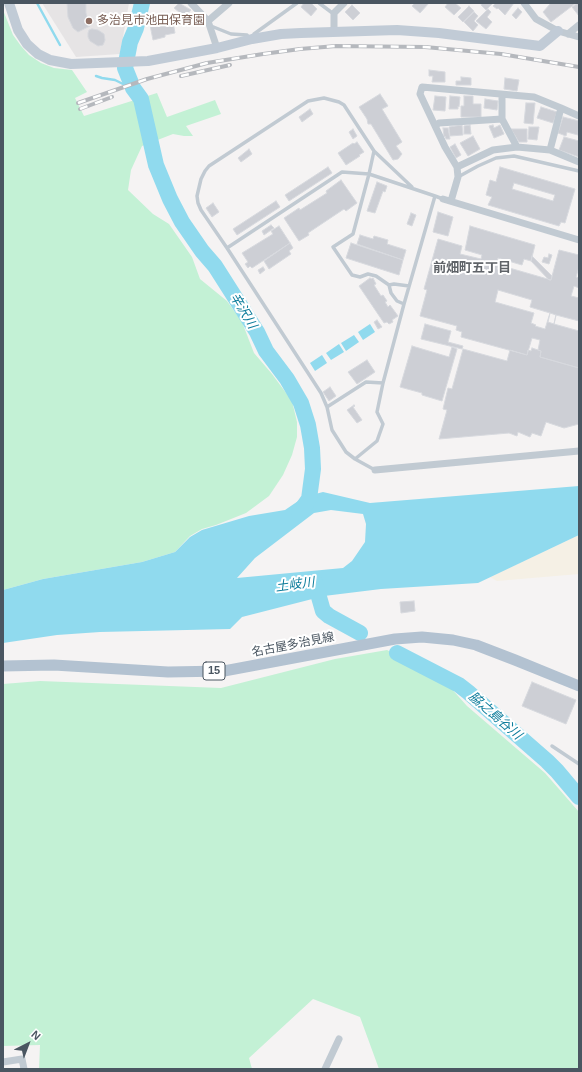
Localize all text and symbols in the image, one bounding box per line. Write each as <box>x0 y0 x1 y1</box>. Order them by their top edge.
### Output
place label: 多治見市池田保育園 <box>97 14 205 28</box>
marker: 多治見市池田保育園 <box>84 16 94 26</box>
district label: 前畑町五丁目 <box>433 260 511 276</box>
water label: 辛沢川 <box>226 290 260 332</box>
water label: 土岐川 <box>275 575 315 595</box>
street label: 名古屋多治見線 <box>250 630 336 660</box>
road number: 15 <box>203 662 225 680</box>
water label: 脇之島谷川 <box>465 689 525 743</box>
north arrow <box>8 1024 48 1064</box>
text: N <box>29 1028 43 1042</box>

